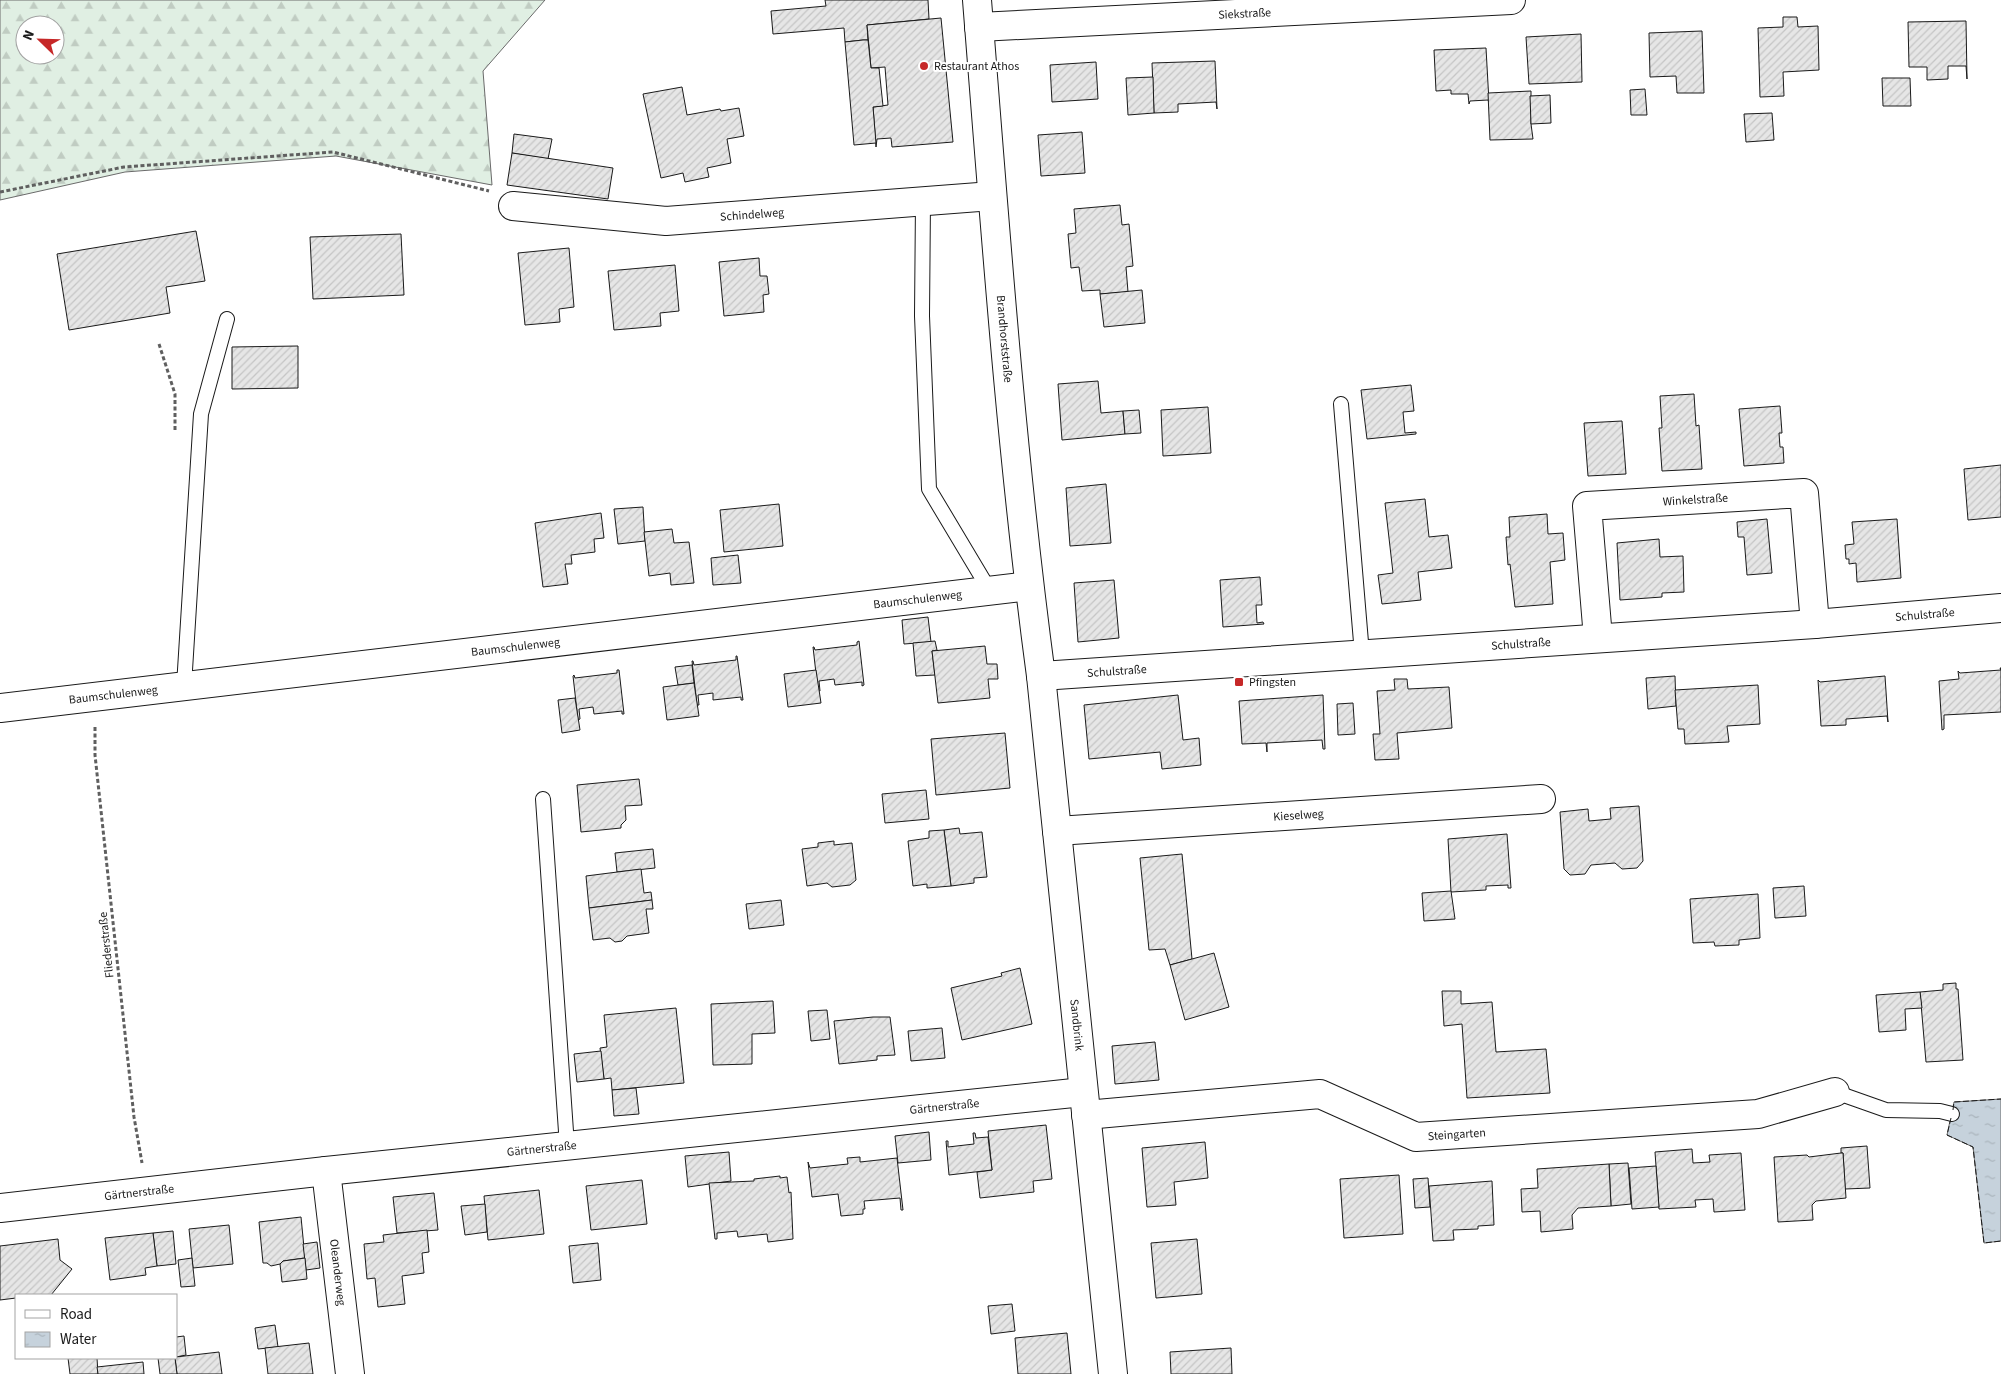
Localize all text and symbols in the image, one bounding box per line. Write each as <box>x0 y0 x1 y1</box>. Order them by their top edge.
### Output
street label: Siekstraße <box>1218 4 1272 24</box>
north arrow <box>15 15 65 65</box>
text: N <box>18 27 40 44</box>
place label: Restaurant Athos <box>934 58 1019 75</box>
marker: Restaurant Athos <box>918 60 930 72</box>
street label: Schindelweg <box>719 204 785 226</box>
street label: Brandhorststraße <box>992 294 1016 384</box>
street label: Winkelstraße <box>1662 490 1729 510</box>
street label: Baumschulenweg <box>872 586 963 613</box>
street label: Schulstraße <box>1894 604 1955 626</box>
street label: Baumschulenweg <box>470 634 561 661</box>
street label: Schulstraße <box>1491 634 1551 655</box>
street label: Schulstraße <box>1087 661 1147 682</box>
place label: Pfingsten <box>1249 674 1296 691</box>
marker: Pfingsten <box>1233 676 1245 688</box>
street label: Baumschulenweg <box>68 681 159 709</box>
street label: Kieselweg <box>1273 805 1324 826</box>
street label: Fliederstraße <box>95 911 118 979</box>
street label: Sandbrink <box>1065 998 1088 1052</box>
street label: Gärtnerstraße <box>909 1095 980 1119</box>
street label: Steingarten <box>1427 1124 1486 1145</box>
street label: Gärtnerstraße <box>506 1137 578 1161</box>
street label: Gärtnerstraße <box>103 1180 175 1205</box>
street label: Oleanderweg <box>325 1238 350 1307</box>
legend <box>15 1294 178 1359</box>
text: Road <box>60 1304 92 1325</box>
text: Water <box>60 1329 97 1350</box>

